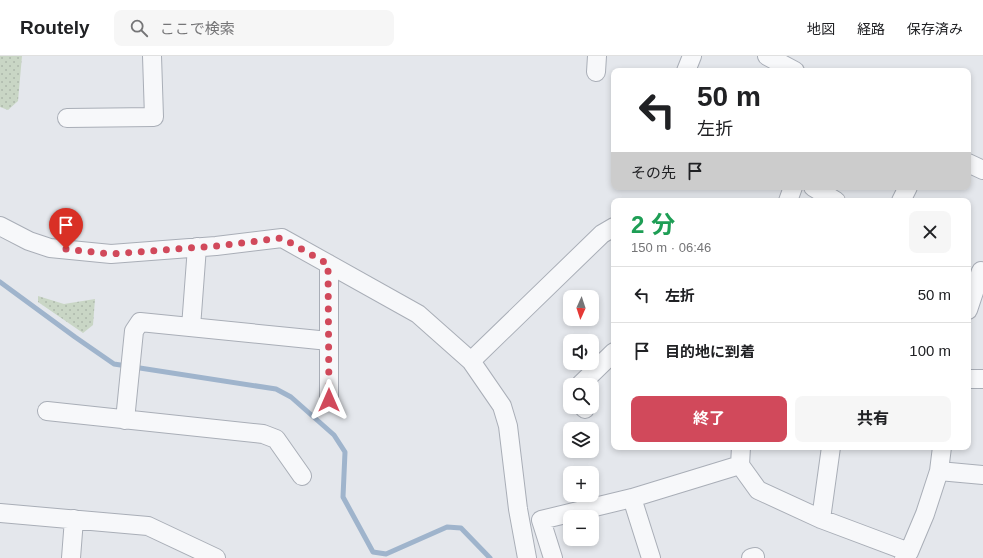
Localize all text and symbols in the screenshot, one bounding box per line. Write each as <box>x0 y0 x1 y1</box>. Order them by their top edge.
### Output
search box <box>114 10 394 46</box>
text: Routely <box>20 17 90 38</box>
icon: search <box>128 17 150 39</box>
text: ここで検索 <box>160 20 235 37</box>
text: 地図 <box>807 21 835 37</box>
text: 経路 <box>857 21 885 37</box>
text: 保存済み <box>907 21 963 37</box>
text: 50 m <box>697 81 761 112</box>
icon: left <box>631 84 683 136</box>
text: 左折 <box>697 119 733 139</box>
icon: arrive <box>684 160 706 182</box>
text: その先 <box>631 164 676 181</box>
pin <box>49 208 83 249</box>
text: 2 分 <box>631 211 675 238</box>
button: close <box>909 211 951 253</box>
icon: arrive <box>55 214 77 236</box>
text: 150 m · 06:46 <box>631 240 711 255</box>
icon: left <box>631 284 653 306</box>
text: 50 m <box>918 286 951 303</box>
text: 左折 <box>665 287 695 304</box>
north arrow <box>563 290 599 326</box>
map controls <box>563 290 599 546</box>
button: sound <box>563 334 599 370</box>
icon: arrive <box>631 340 653 362</box>
text: 100 m <box>909 342 951 359</box>
text: 目的地に到着 <box>665 343 755 360</box>
button: search <box>563 378 599 414</box>
position arrow <box>308 379 350 421</box>
button: 終了 <box>631 396 787 442</box>
button: 共有 <box>795 396 951 442</box>
button: layers <box>563 422 599 458</box>
button: + <box>563 466 599 502</box>
button: − <box>563 510 599 546</box>

